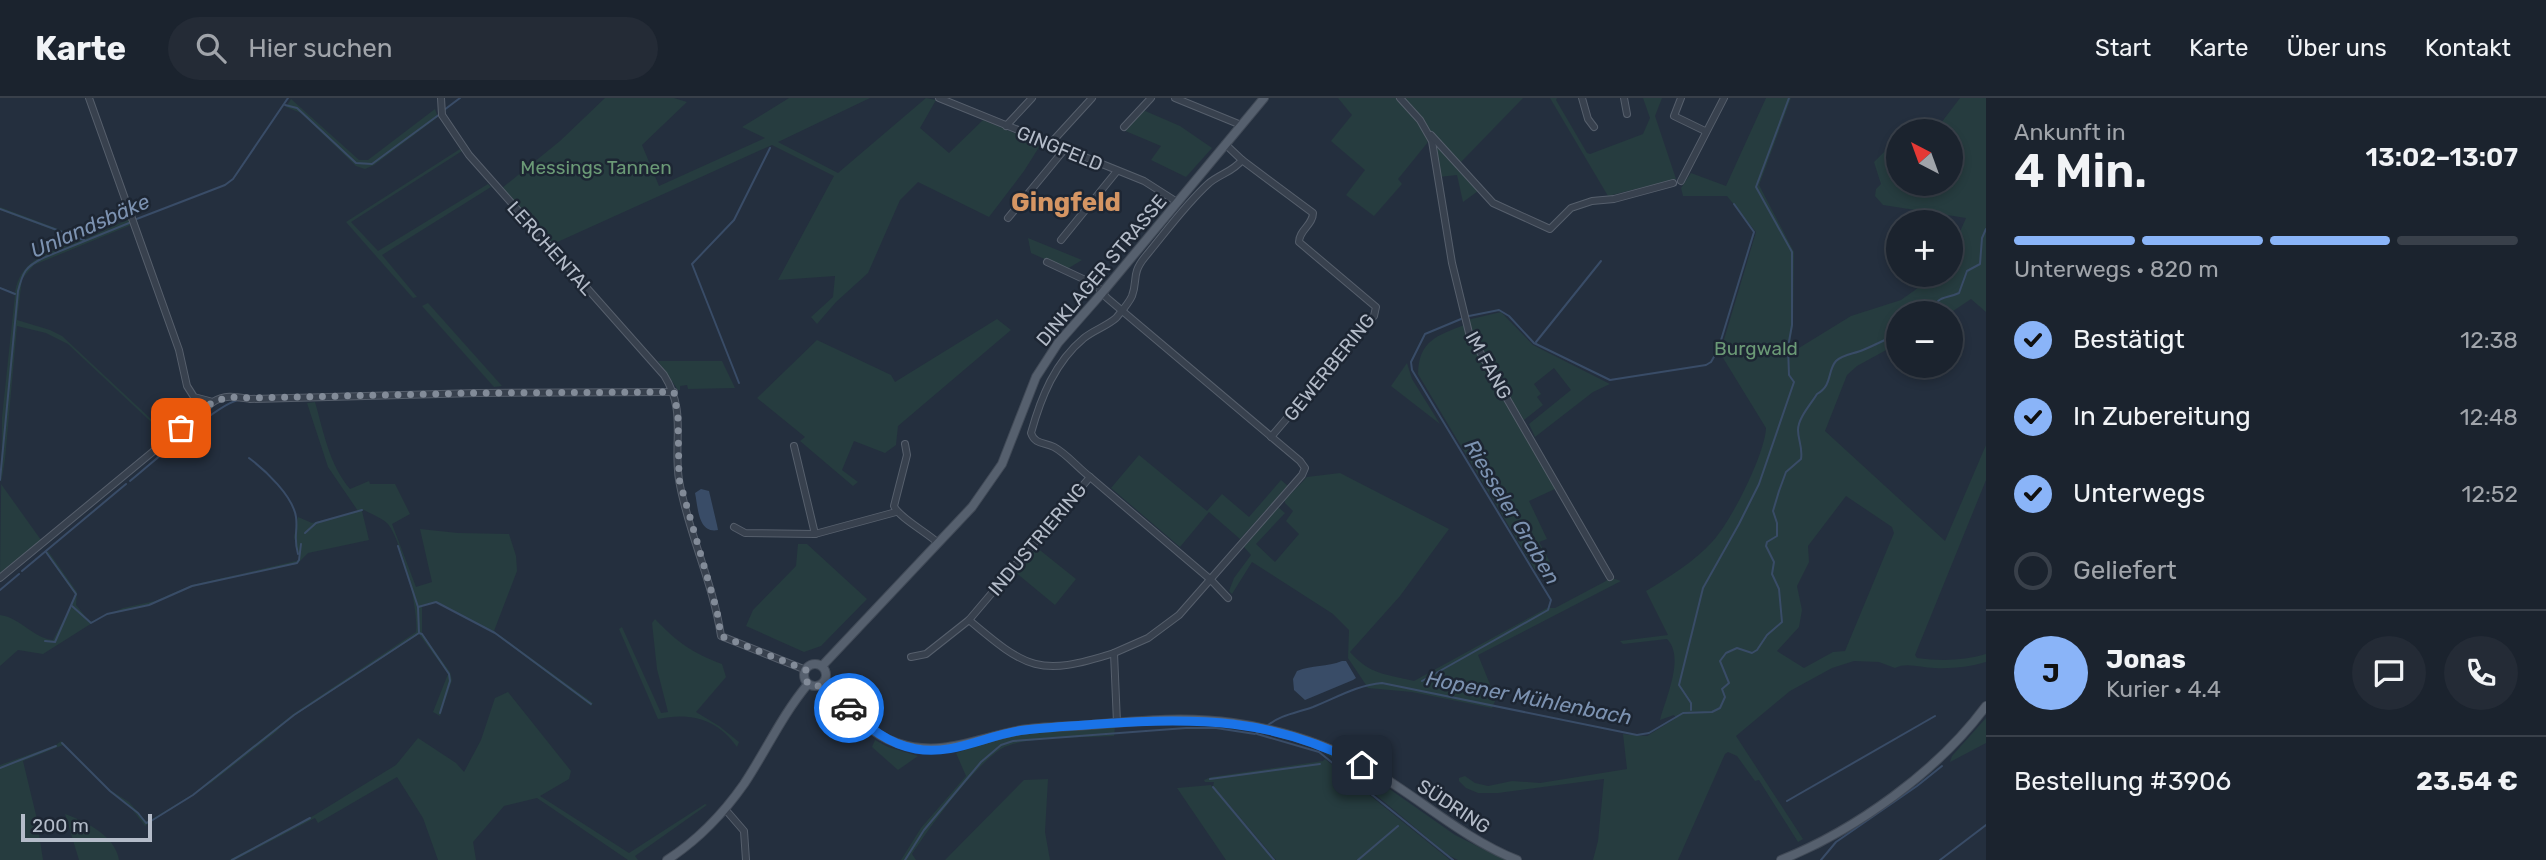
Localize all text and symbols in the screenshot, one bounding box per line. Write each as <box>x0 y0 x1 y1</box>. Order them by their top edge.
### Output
search box <box>168 17 658 80</box>
text: Karte <box>35 29 126 68</box>
icon: search <box>192 29 230 67</box>
text: Hier suchen <box>248 33 393 64</box>
text: Start <box>2095 34 2151 62</box>
text: Karte <box>2189 34 2249 62</box>
text: Über uns <box>2287 34 2387 62</box>
text: Kontakt <box>2425 34 2511 62</box>
text: Ankunft in <box>2014 118 2126 146</box>
north arrow <box>1886 119 1964 196</box>
map controls <box>1886 119 1963 378</box>
street label: GINGFELD <box>1013 121 1106 176</box>
text: 13:02–13:07 <box>2365 142 2518 173</box>
text: 4 Min. <box>2014 144 2147 199</box>
park label: Messings Tannen <box>520 156 672 179</box>
district label: Gingfeld <box>1011 187 1121 218</box>
water label: Unlandsbäke <box>26 188 153 263</box>
street label: DINKLAGER STRASSE <box>1031 190 1171 351</box>
street label: LERCHENTAL <box>502 197 599 300</box>
button: + <box>1886 210 1963 287</box>
text: Unterwegs · 820 m <box>2014 255 2219 283</box>
button: − <box>1886 301 1963 378</box>
street label: GEWERBERING <box>1279 309 1380 426</box>
icon: check <box>2014 321 2052 359</box>
text: Bestätigt <box>2073 324 2185 355</box>
text: 12:38 <box>2460 326 2518 354</box>
street label: IM FANG <box>1461 327 1517 403</box>
park label: Burgwald <box>1714 337 1798 360</box>
pin <box>151 398 211 458</box>
icon: check <box>2014 398 2052 436</box>
text: In Zubereitung <box>2073 401 2251 432</box>
text: 12:48 <box>2460 403 2518 431</box>
icon: bag <box>162 409 200 447</box>
water label: Riesseler Graben <box>1459 435 1566 589</box>
icon: check <box>2014 475 2052 513</box>
street label: INDUSTRIERING <box>983 478 1091 600</box>
text: Unterwegs <box>2073 478 2205 509</box>
text: 12:52 <box>2462 480 2518 508</box>
text: Geliefert <box>2073 555 2177 586</box>
button: chat <box>2352 636 2426 710</box>
button: phone <box>2444 636 2518 710</box>
text: Jonas <box>2106 644 2186 675</box>
text: J <box>2042 658 2060 689</box>
water label: Hopener Mühlenbach <box>1424 665 1634 730</box>
courier <box>814 673 884 743</box>
text: Kurier · 4.4 <box>2106 675 2221 703</box>
icon: car <box>830 689 868 727</box>
pin <box>1332 735 1392 795</box>
icon: home <box>1343 746 1381 784</box>
text: Bestellung #3906 <box>2014 766 2231 797</box>
text: 23.54 € <box>2416 766 2518 797</box>
street label: SÜDRING <box>1413 774 1494 838</box>
scale bar <box>21 811 152 843</box>
text: 200 m <box>32 814 89 837</box>

